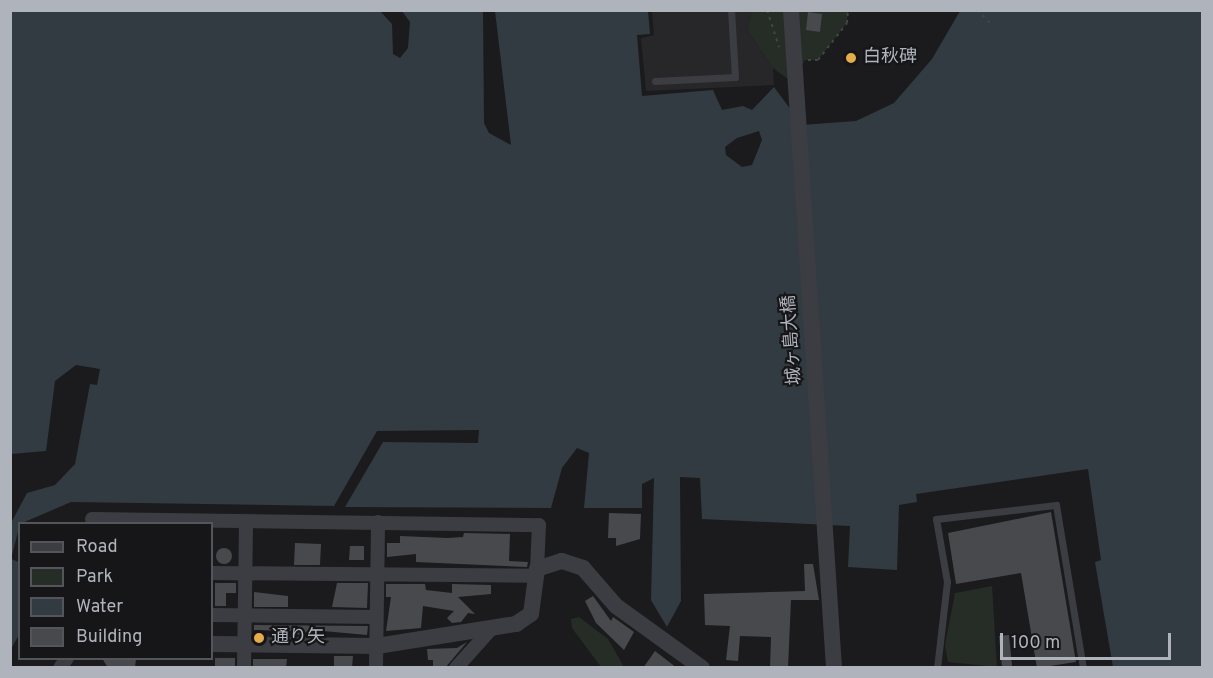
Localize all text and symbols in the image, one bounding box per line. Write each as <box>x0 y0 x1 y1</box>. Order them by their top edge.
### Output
place label: 白秋碑 <box>863 47 917 69</box>
marker: 白秋碑 <box>844 51 858 65</box>
street label: 城ヶ島大橋 <box>779 294 807 386</box>
legend <box>18 522 213 660</box>
text: Road <box>76 536 118 559</box>
text: Park <box>76 566 113 589</box>
text: Water <box>76 596 123 619</box>
scale bar <box>1003 621 1174 659</box>
text: Building <box>76 626 142 649</box>
place label: 通り矢 <box>271 627 325 649</box>
marker: 通り矢 <box>252 631 266 645</box>
text: 100 m <box>1011 632 1060 655</box>

